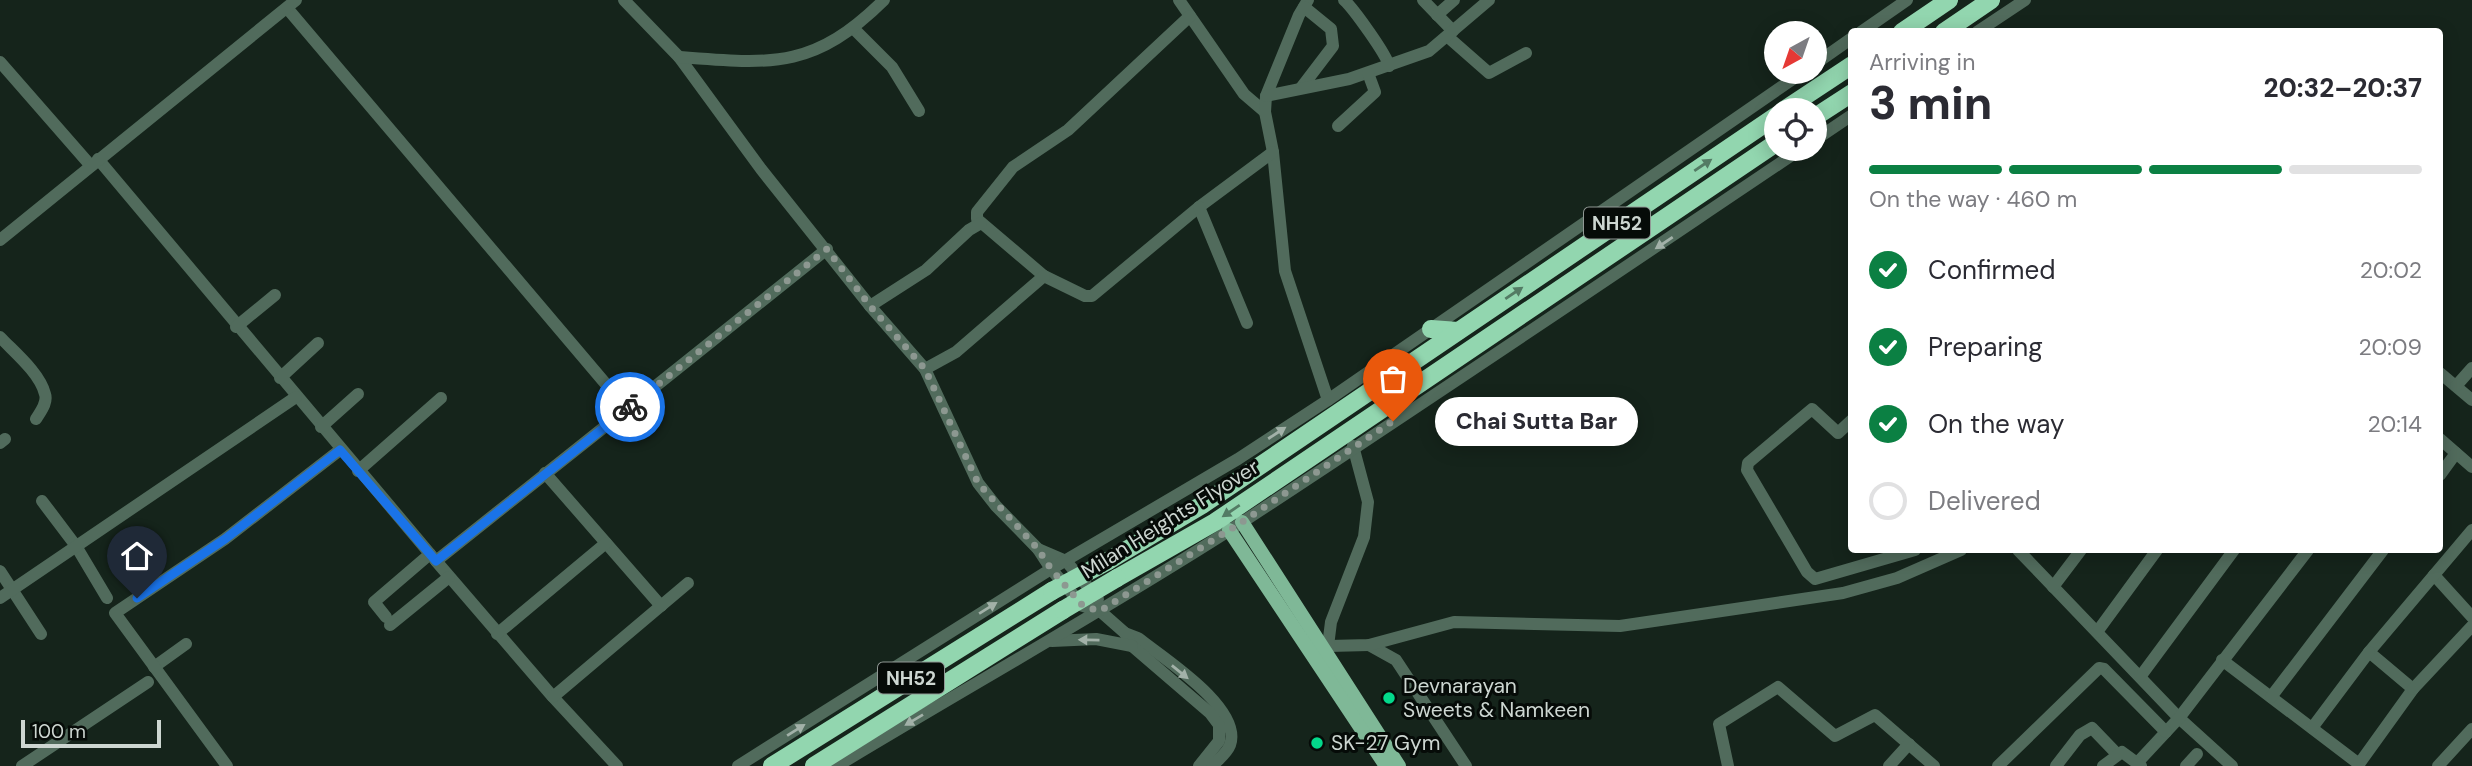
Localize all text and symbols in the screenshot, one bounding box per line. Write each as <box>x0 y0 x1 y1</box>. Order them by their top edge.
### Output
north arrow <box>1764 21 1827 84</box>
map controls <box>1764 21 1827 161</box>
text: Arriving in <box>1869 47 1975 77</box>
text: 20:32–20:37 <box>2263 71 2422 105</box>
text: 3 min <box>1869 73 1992 133</box>
button: locate <box>1764 98 1827 161</box>
one-way arrow <box>1693 159 1712 172</box>
text: On the way · 460 m <box>1869 184 2077 214</box>
road number: NH52 <box>1584 208 1650 238</box>
one-way arrow <box>1655 236 1673 250</box>
icon: check <box>1869 251 1907 289</box>
text: Confirmed <box>1928 253 2055 287</box>
text: 20:02 <box>2360 255 2422 285</box>
one-way arrow <box>1504 286 1524 299</box>
icon: check <box>1869 328 1907 366</box>
text: Preparing <box>1928 330 2043 364</box>
text: 20:09 <box>2358 332 2422 362</box>
pin <box>1363 349 1423 421</box>
icon: bag <box>1374 360 1412 398</box>
courier <box>595 372 665 442</box>
icon: bike <box>611 388 649 426</box>
callout: Chai Sutta Bar <box>1435 396 1638 446</box>
icon: check <box>1869 405 1907 443</box>
text: Chai Sutta Bar <box>1456 406 1617 436</box>
text: On the way <box>1928 407 2064 441</box>
text: 20:14 <box>2367 409 2422 439</box>
one-way arrow <box>1268 426 1286 440</box>
street label: Milan Heights Flyover <box>1076 453 1264 585</box>
text: Delivered <box>1928 484 2041 518</box>
one-way arrow <box>1222 504 1240 518</box>
pin <box>107 526 167 598</box>
icon: home <box>118 537 156 575</box>
one-way arrow <box>979 602 998 615</box>
one-way arrow <box>1078 634 1100 645</box>
road number: NH52 <box>878 663 944 694</box>
one-way arrow <box>1171 664 1189 679</box>
place label: Devnarayan Sweets & Namkeen <box>1403 672 1590 724</box>
marker: Devnarayan Sweets & Namkeen <box>1381 690 1397 706</box>
one-way arrow <box>904 713 923 726</box>
scale bar <box>21 717 161 749</box>
text: 100 m <box>32 719 86 744</box>
one-way arrow <box>786 723 806 736</box>
place label: SK-27 Gym <box>1331 729 1440 757</box>
marker: SK-27 Gym <box>1309 735 1325 751</box>

